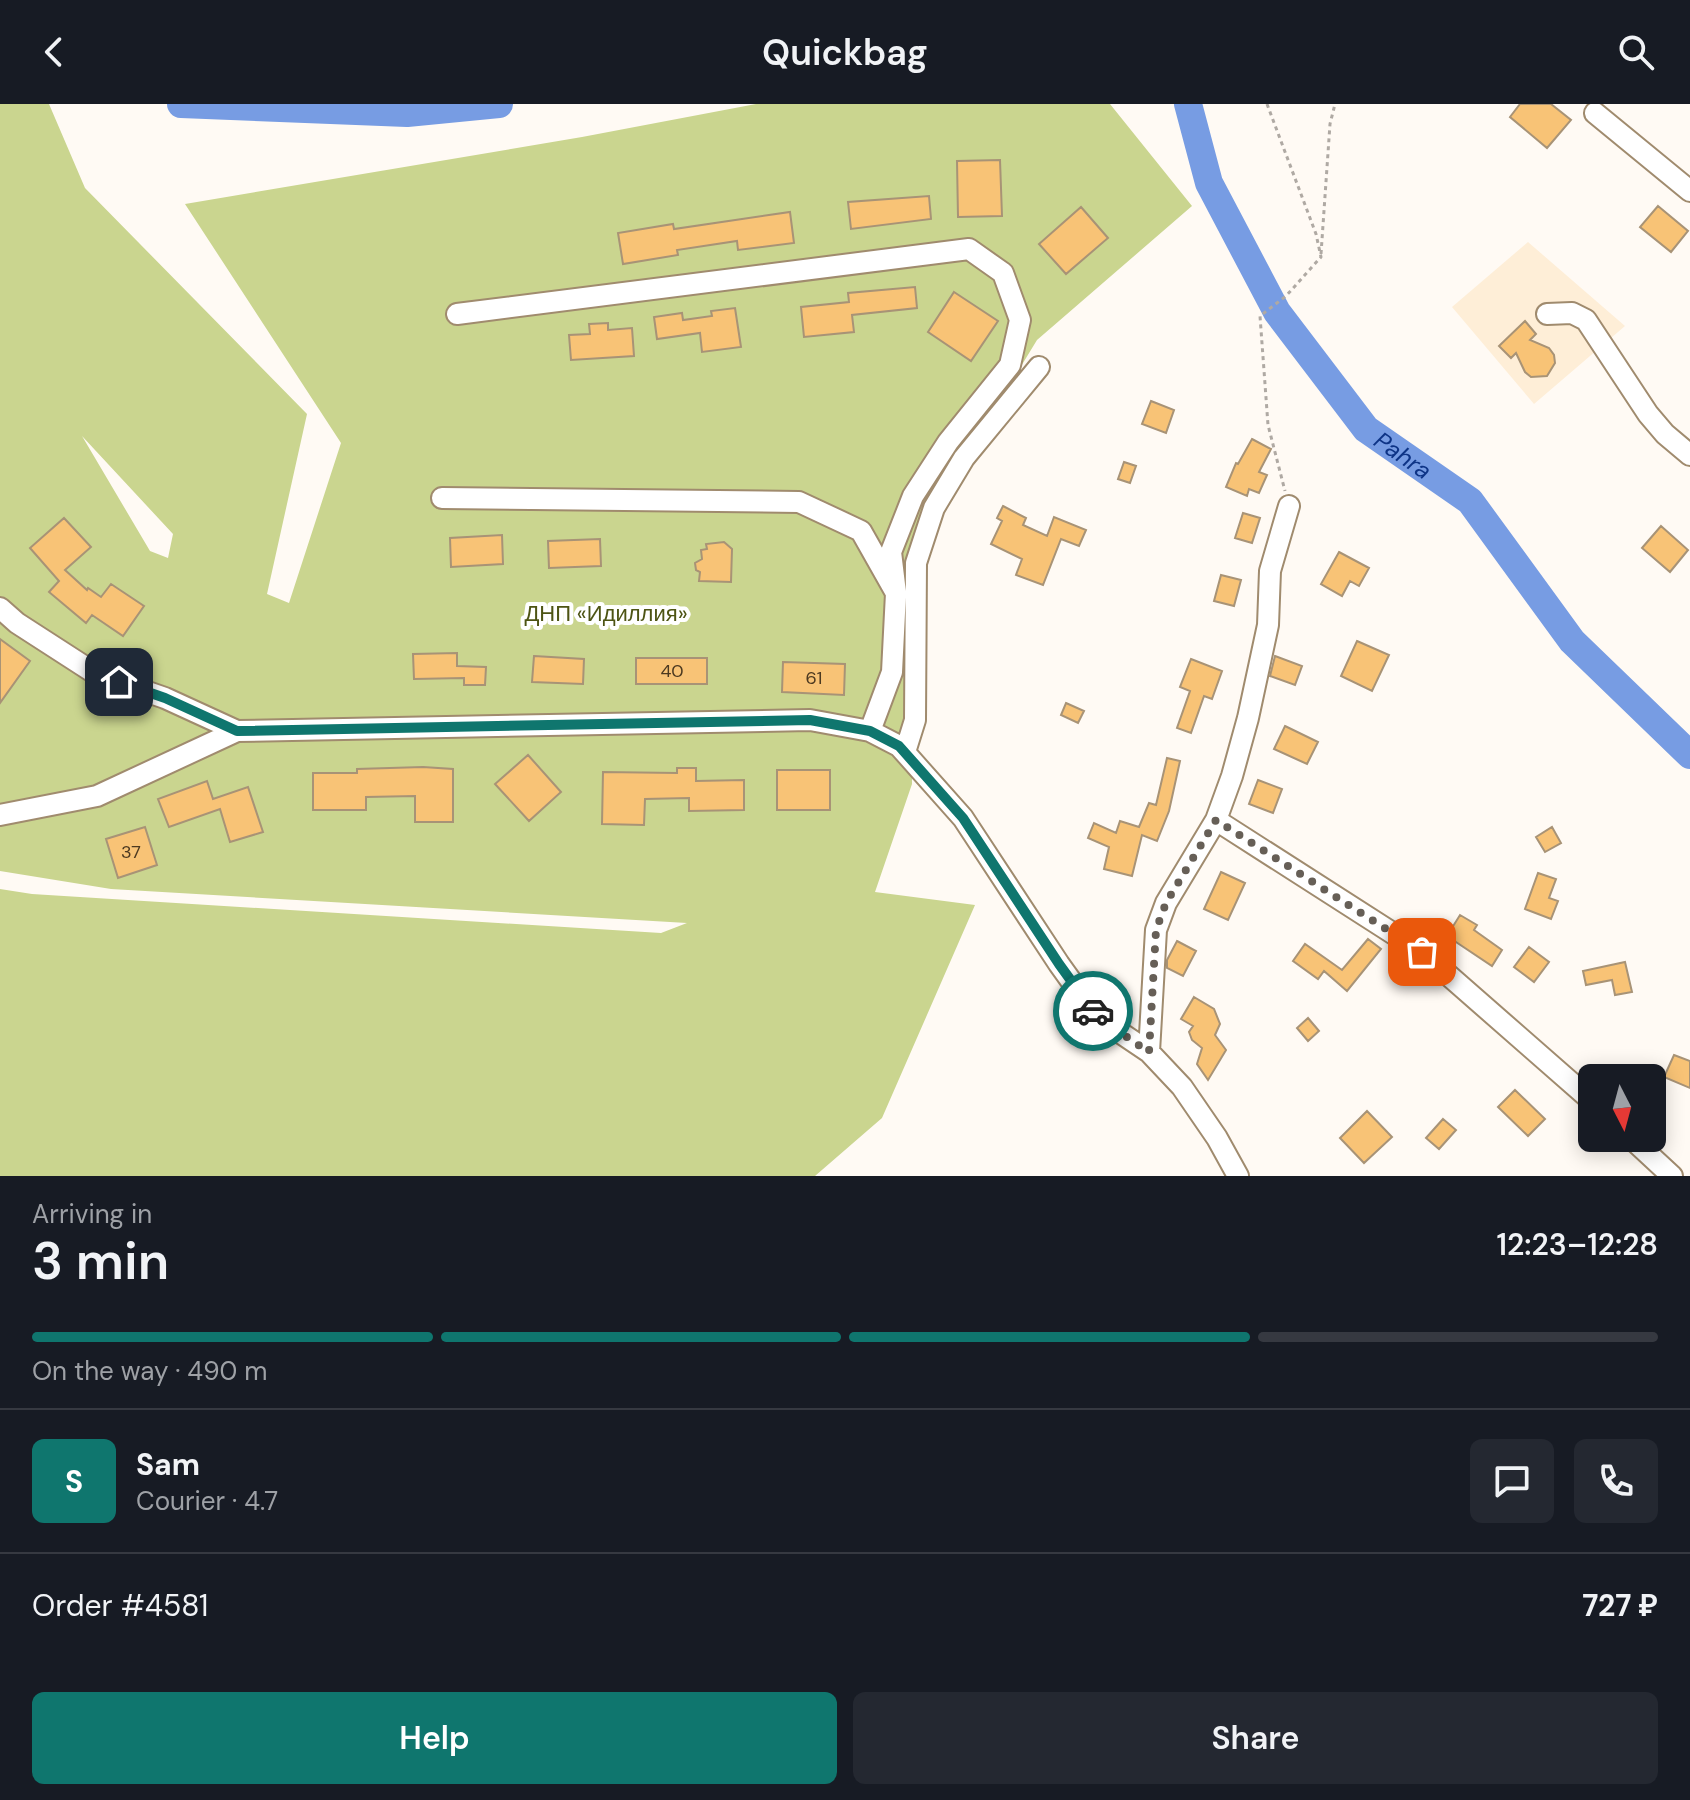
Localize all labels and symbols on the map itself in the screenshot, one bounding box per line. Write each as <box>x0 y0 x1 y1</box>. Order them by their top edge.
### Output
water label: Pahra <box>1369 424 1438 486</box>
park label: ДНП «Идиллия» <box>524 599 688 628</box>
pin <box>85 648 153 716</box>
house number: 40 <box>660 659 684 683</box>
house number: 61 <box>806 666 822 690</box>
house number: 37 <box>121 840 141 864</box>
pin <box>1388 918 1456 986</box>
courier <box>1053 971 1133 1051</box>
north arrow <box>1578 1064 1666 1152</box>

